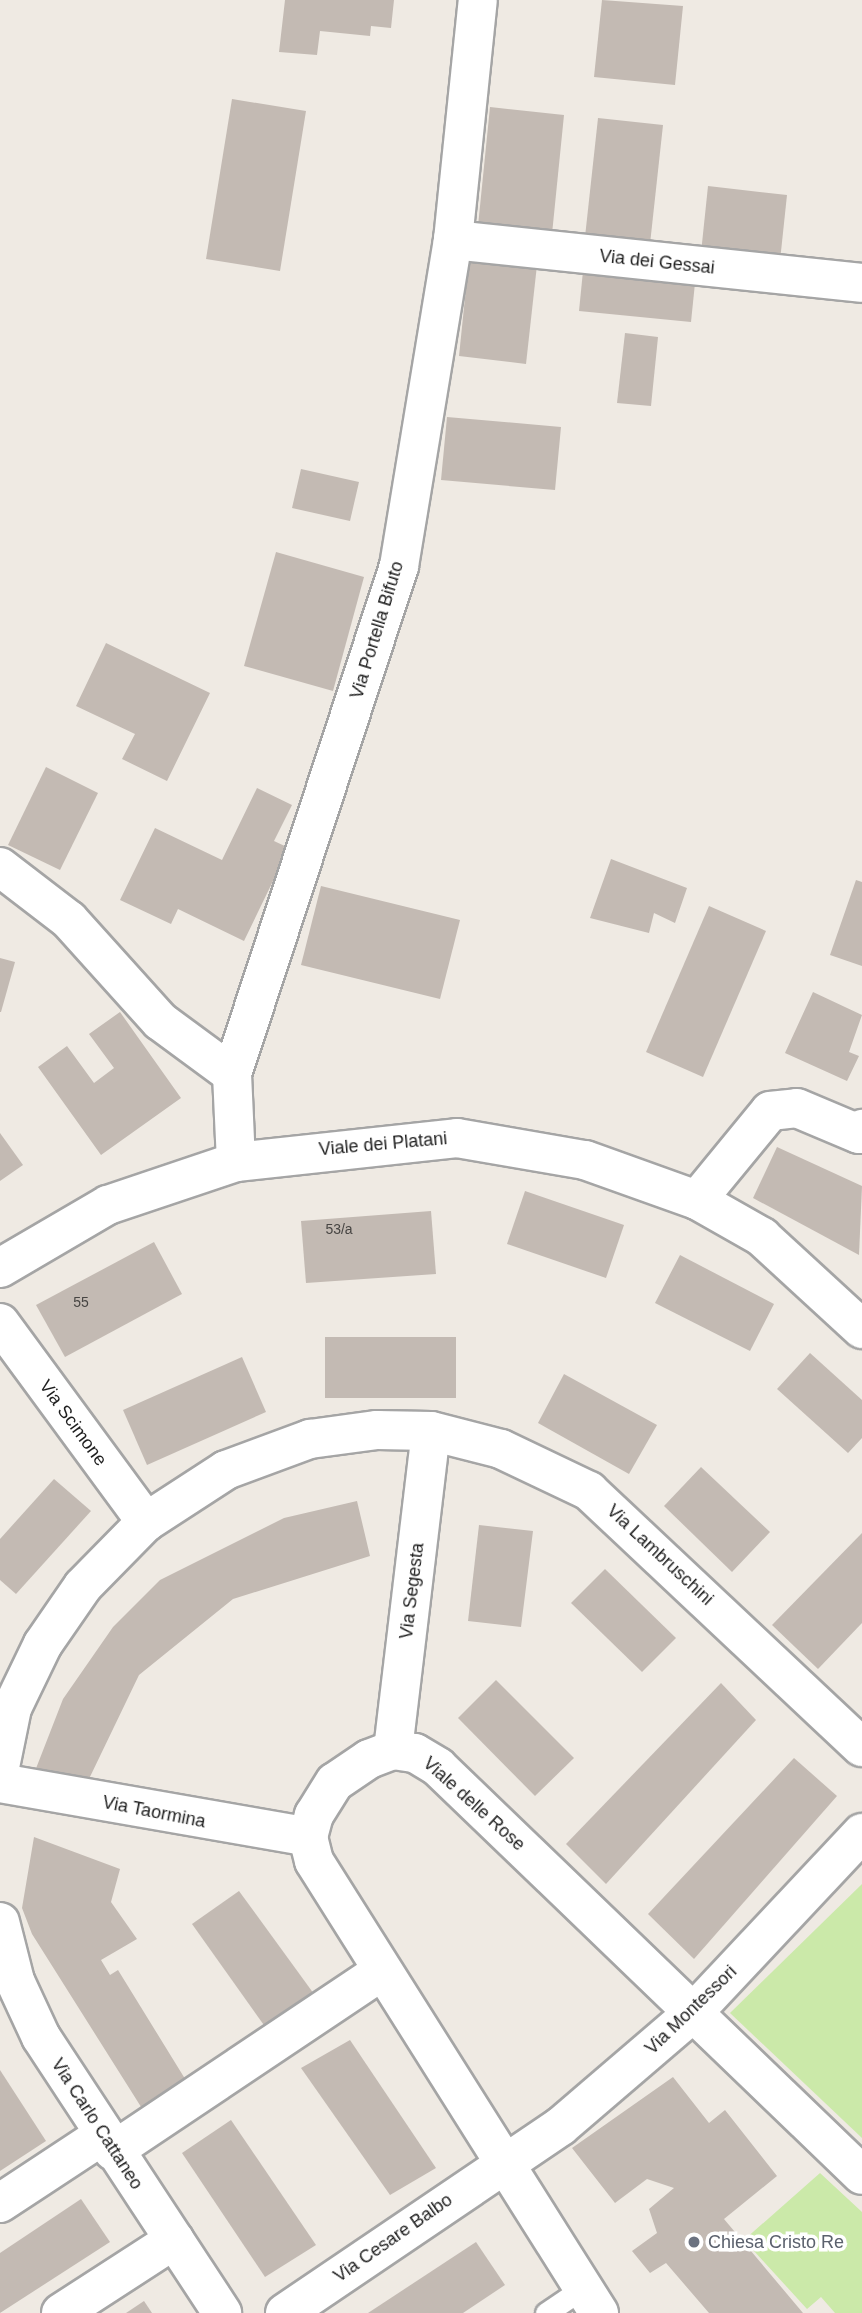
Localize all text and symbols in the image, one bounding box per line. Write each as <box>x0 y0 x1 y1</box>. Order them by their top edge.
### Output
street label: Via dei Gessai <box>598 245 716 279</box>
street label: Via Portella Bifuto <box>346 559 408 701</box>
street label: Viale dei Platani <box>318 1128 448 1160</box>
house number: 53/a <box>325 1221 353 1237</box>
house number: 55 <box>73 1294 89 1310</box>
street label: Via Scimone <box>35 1376 111 1470</box>
street label: Via Lambruschini <box>602 1500 718 1610</box>
street label: Via Segesta <box>395 1542 429 1640</box>
street label: Viale delle Rose <box>419 1753 529 1855</box>
street label: Via Taormina <box>101 1791 207 1833</box>
street label: Via Montessori <box>641 1961 741 2059</box>
street label: Via Carlo Cattaneo <box>47 2054 147 2194</box>
street label: Via Cesare Balbo <box>330 2189 456 2287</box>
place label: Chiesa Cristo Re <box>708 2231 844 2253</box>
marker: Chiesa Cristo Re <box>686 2234 702 2250</box>

